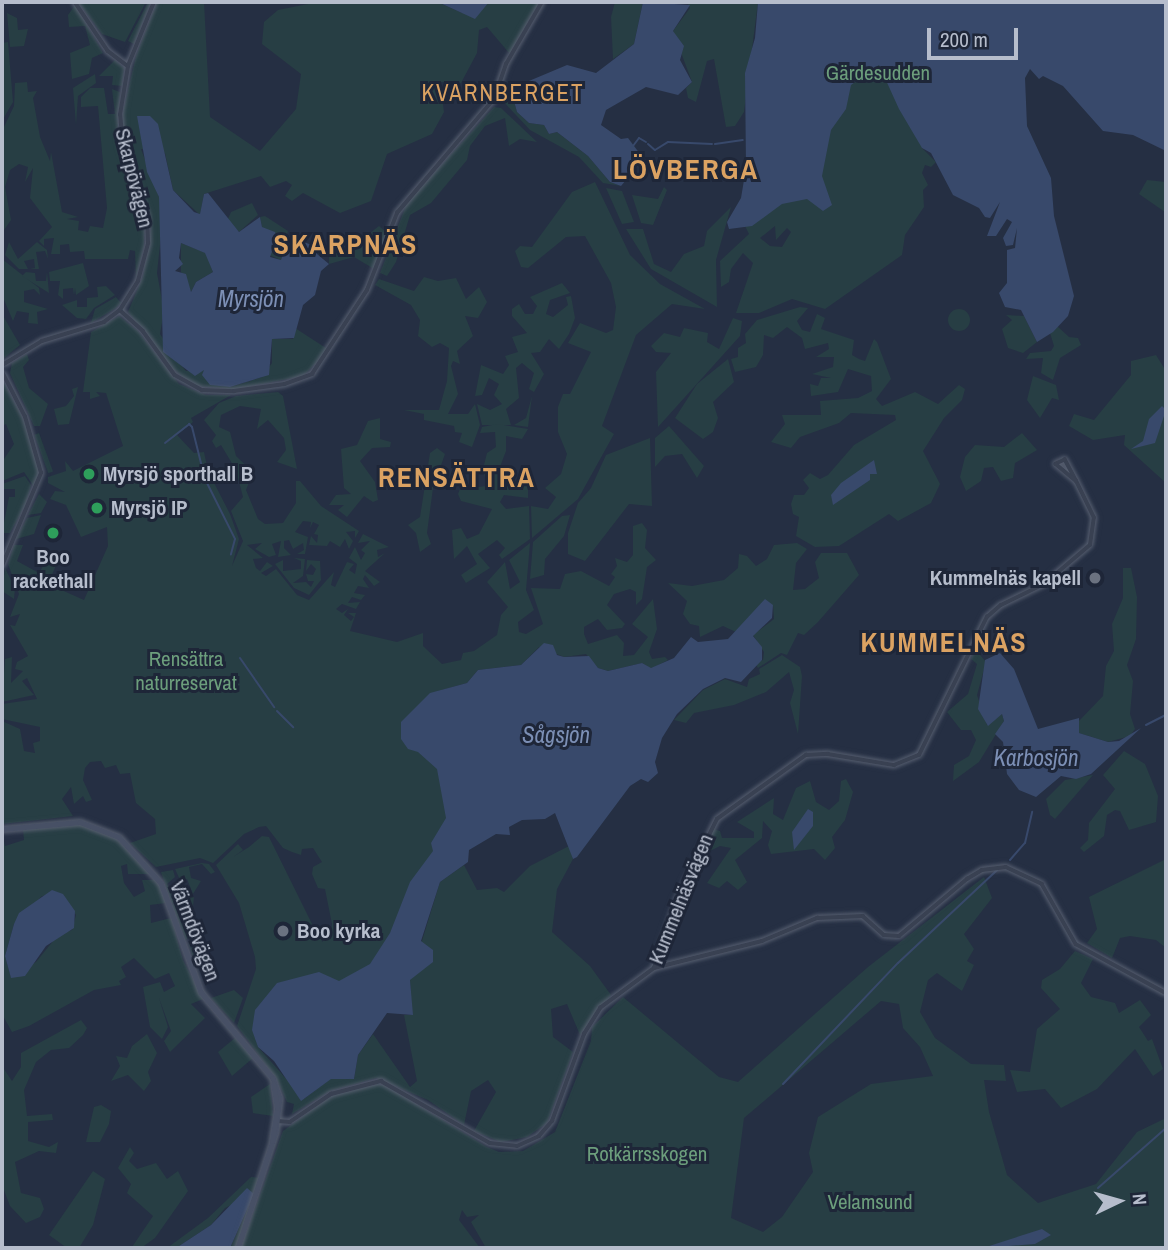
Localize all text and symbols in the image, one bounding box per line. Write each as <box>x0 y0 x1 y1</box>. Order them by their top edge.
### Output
scale bar <box>930 14 1021 58</box>
text: 200 m <box>940 25 988 54</box>
park label: Gärdesudden <box>826 60 930 86</box>
district label: KVARNBERGET <box>423 79 583 107</box>
street label: Skarpövägen <box>110 126 158 230</box>
district label: LÖVBERGA <box>614 152 758 186</box>
district label: SKARPNÄS <box>275 227 417 261</box>
water label: Myrsjön <box>218 285 284 313</box>
district label: RENSÄTTRA <box>379 460 535 494</box>
place label: Myrsjö sporthall B <box>103 461 253 487</box>
marker: Myrsjö sporthall B <box>81 466 97 482</box>
place label: Myrsjö IP <box>111 495 188 521</box>
marker: Myrsjö IP <box>89 500 105 516</box>
marker: Boo rackethall <box>45 525 61 541</box>
place label: Boo rackethall <box>13 544 93 594</box>
place label: Kummelnäs kapell <box>930 565 1081 591</box>
marker: Kummelnäs kapell <box>1087 570 1103 586</box>
district label: KUMMELNÄS <box>862 625 1026 659</box>
park label: Rensättra naturreservat <box>135 646 237 696</box>
water label: Sågsjön <box>522 721 590 749</box>
water label: Karbosjön <box>994 744 1078 772</box>
street label: Kummelnäsvägen <box>644 830 718 968</box>
street label: Värmdövägen <box>164 877 226 985</box>
place label: Boo kyrka <box>297 918 380 944</box>
marker: Boo kyrka <box>275 923 291 939</box>
park label: Rotkärrsskogen <box>587 1141 707 1167</box>
north arrow <box>1084 1166 1154 1236</box>
park label: Velamsund <box>827 1189 913 1215</box>
text: N <box>1126 1192 1153 1206</box>

